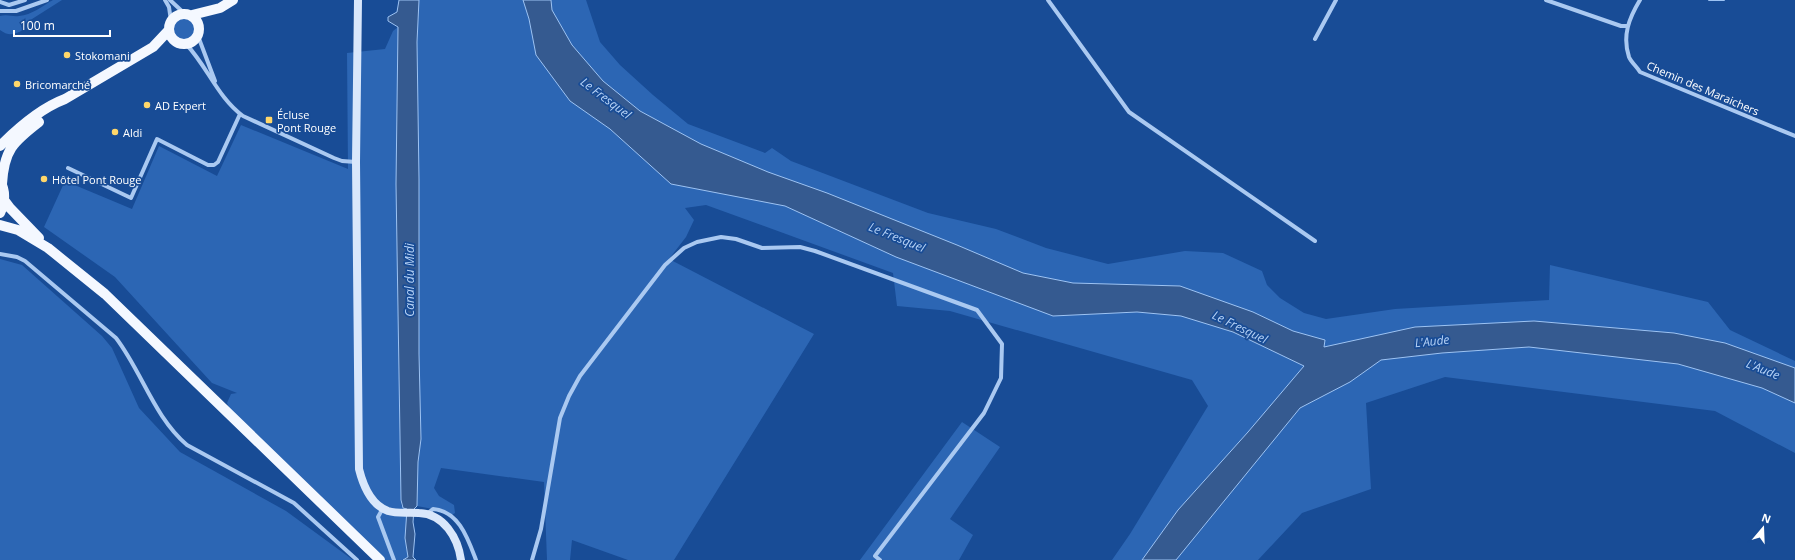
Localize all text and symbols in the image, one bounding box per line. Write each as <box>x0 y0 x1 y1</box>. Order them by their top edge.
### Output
scale bar <box>14 12 110 38</box>
text: 100 m <box>20 17 55 34</box>
place label: Stokomani <box>75 48 130 63</box>
marker: Stokomani <box>62 50 72 60</box>
street label: Chemin des Maraichers <box>1644 58 1762 118</box>
water label: Le Fresquel <box>577 73 636 123</box>
place label: Bricomarché <box>25 77 90 92</box>
marker: Bricomarché <box>12 79 22 89</box>
place label: AD Expert <box>155 98 206 113</box>
marker: AD Expert <box>142 100 152 110</box>
place label: Écluse Pont Rouge <box>277 107 336 135</box>
marker: Écluse Pont Rouge <box>264 115 274 125</box>
place label: Aldi <box>123 125 142 140</box>
marker: Aldi <box>110 127 120 137</box>
place label: Hôtel Pont Rouge <box>52 172 142 187</box>
marker: Hôtel Pont Rouge <box>39 174 49 184</box>
water label: Le Fresquel <box>866 218 929 256</box>
water label: Canal du Midi <box>401 242 418 317</box>
water label: Le Fresquel <box>1210 306 1271 348</box>
water label: L'Aude <box>1414 331 1450 351</box>
water label: L'Aude <box>1744 355 1782 383</box>
north arrow <box>1743 508 1783 548</box>
text: N <box>1760 510 1773 527</box>

